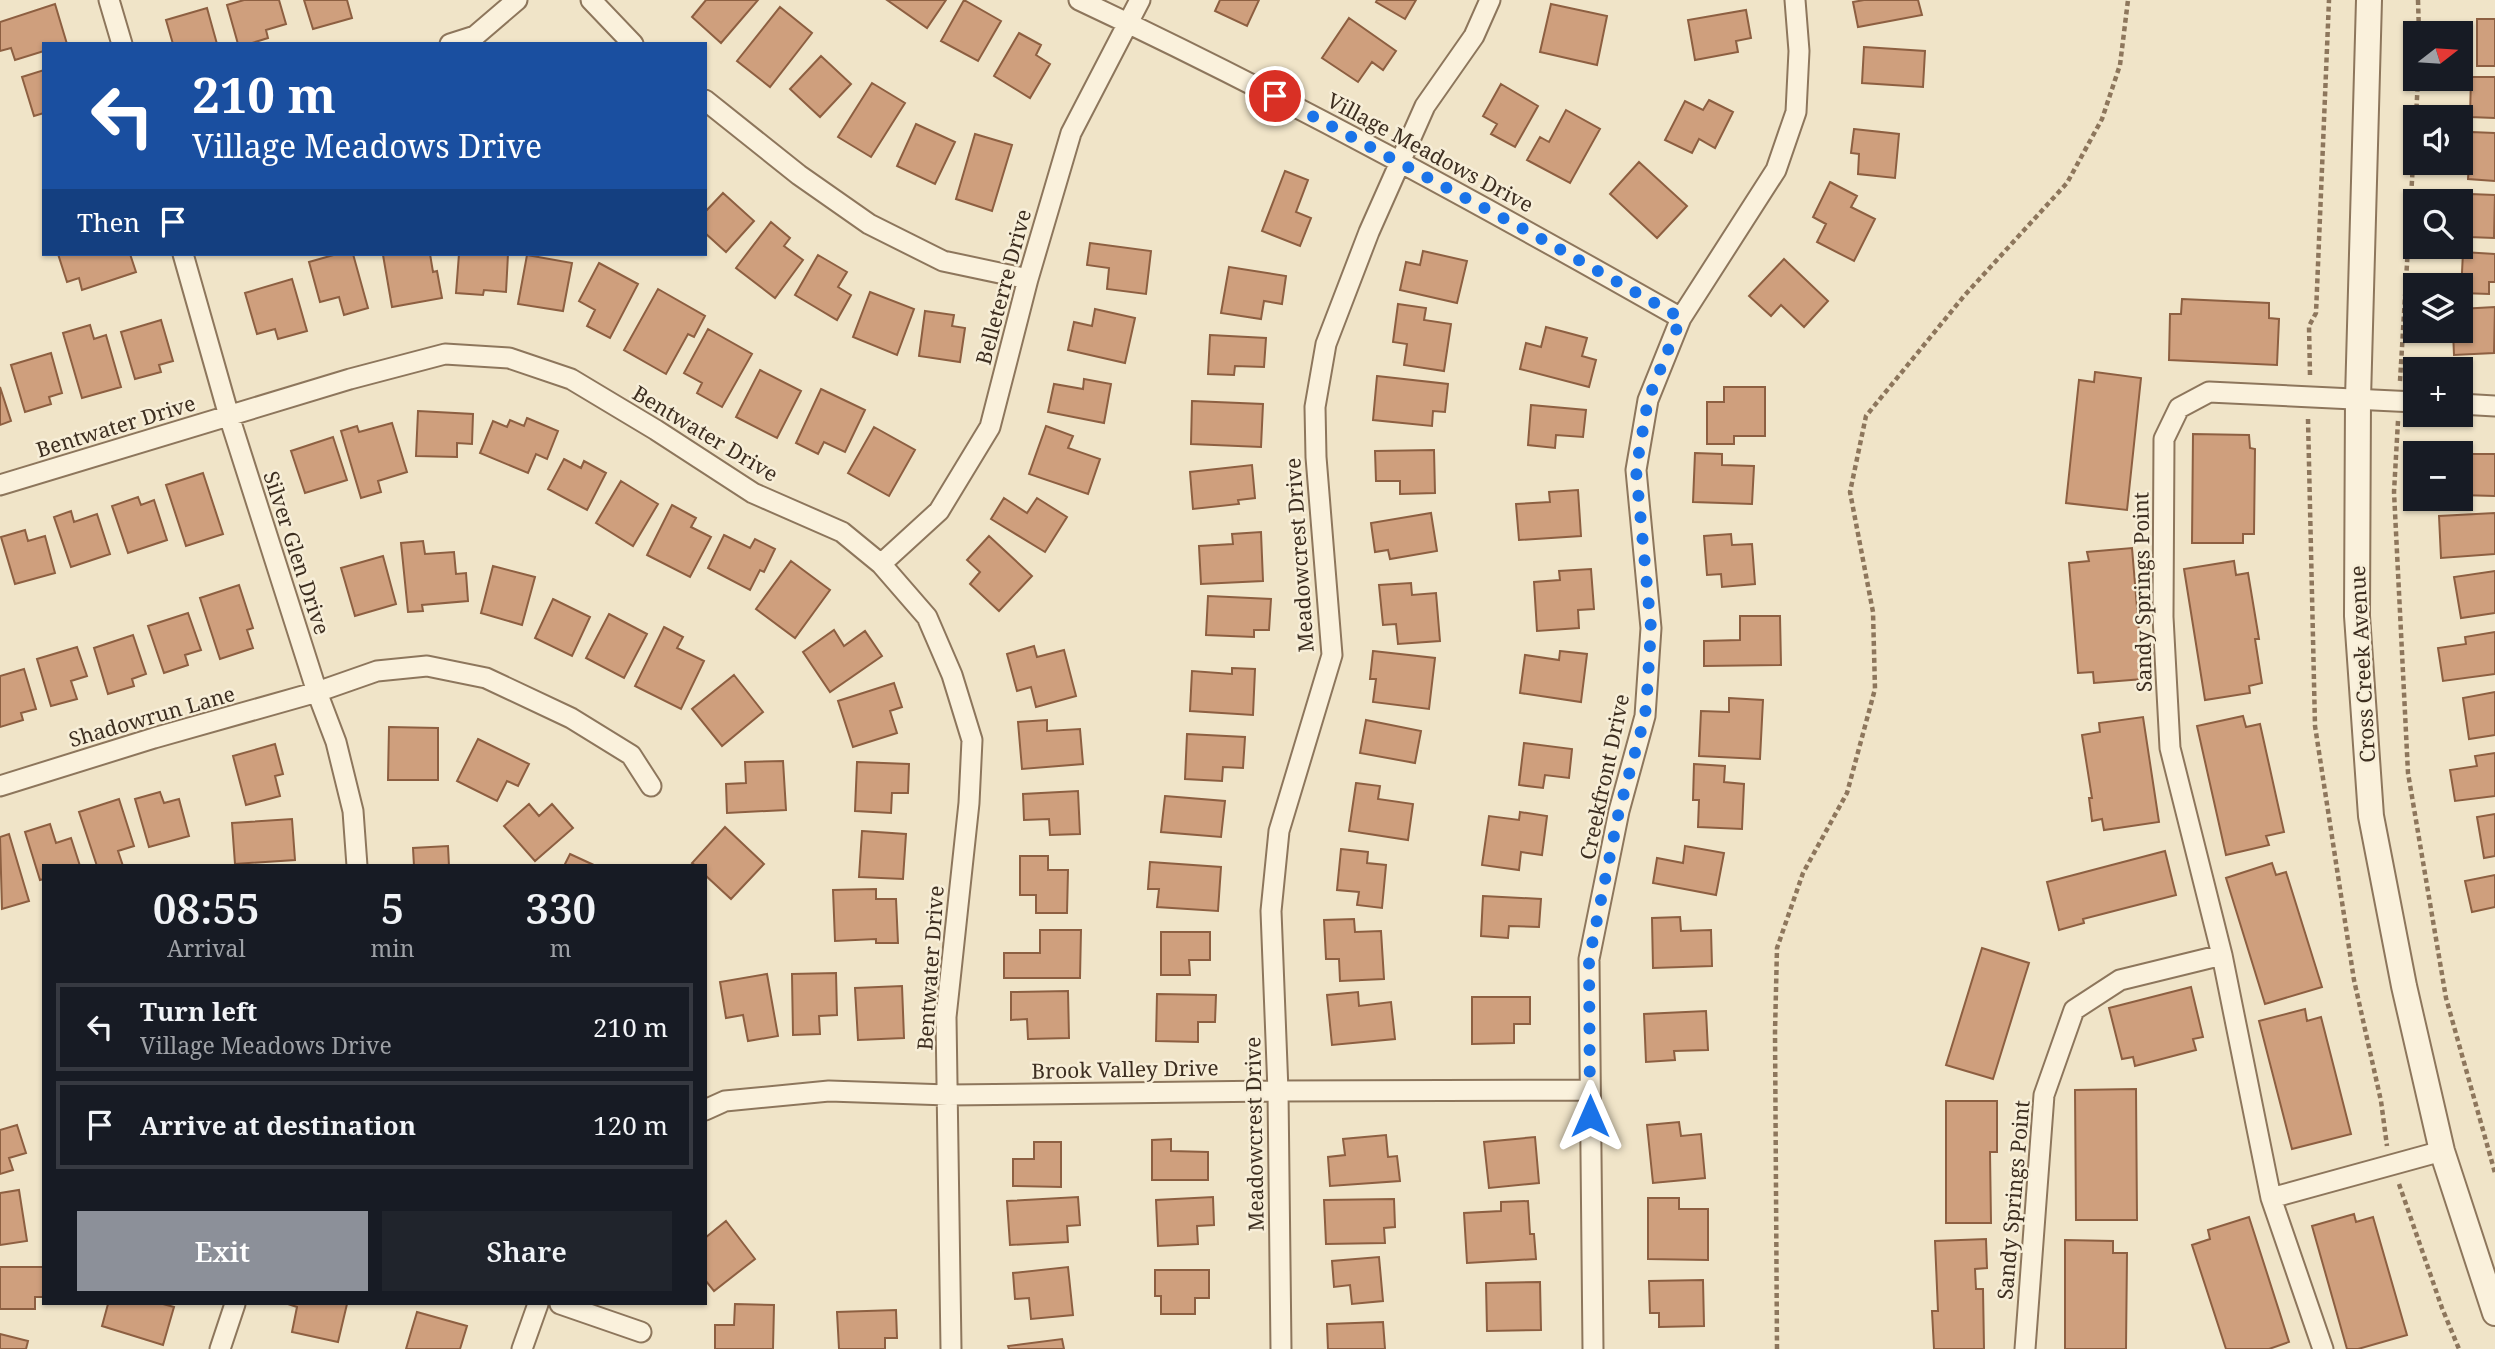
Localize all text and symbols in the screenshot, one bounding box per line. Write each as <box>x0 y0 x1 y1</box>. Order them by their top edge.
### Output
north arrow <box>2403 21 2473 91</box>
map controls <box>2403 21 2473 511</box>
text: 210 m <box>192 61 336 127</box>
pin <box>1245 66 1305 126</box>
icon: left <box>77 70 168 161</box>
icon: arrive <box>1256 77 1294 115</box>
street label: Village Meadows Drive <box>1322 86 1538 218</box>
button: sound <box>2403 105 2473 175</box>
text: Village Meadows Drive <box>192 124 542 167</box>
button: search <box>2403 189 2473 259</box>
icon: arrive <box>154 203 192 241</box>
text: Then <box>77 204 140 240</box>
street label: Belleterre Drive <box>969 206 1037 367</box>
button: layers <box>2403 273 2473 343</box>
button: + <box>2403 357 2473 427</box>
street label: Bentwater Drive <box>628 379 783 488</box>
street label: Bentwater Drive <box>33 389 199 464</box>
button: − <box>2403 441 2473 511</box>
street label: Meadowcrest Drive <box>1278 457 1320 653</box>
street label: Silver Glen Drive <box>257 467 337 638</box>
street label: Sandy Springs Point <box>2126 492 2158 692</box>
street label: Cross Creek Avenue <box>2343 565 2381 763</box>
street label: Shadowrun Lane <box>65 679 238 753</box>
street label: Creekfront Drive <box>1573 691 1635 862</box>
text: 08:55 <box>153 879 260 936</box>
text: 5 <box>381 879 404 936</box>
text: 330 <box>525 879 596 936</box>
street label: Bentwater Drive <box>910 885 950 1051</box>
text: Arrival <box>167 932 246 964</box>
text: min <box>371 932 415 964</box>
text: m <box>550 932 572 964</box>
text: Turn left <box>140 993 257 1029</box>
icon: left <box>81 1008 119 1046</box>
text: 210 m <box>593 1009 668 1045</box>
text: Village Meadows Drive <box>140 1029 392 1061</box>
street label: Meadowcrest Drive <box>1238 1036 1270 1232</box>
street label: Brook Valley Drive <box>1031 1053 1219 1085</box>
position arrow <box>1553 1079 1627 1153</box>
street label: Sandy Springs Point <box>1990 1099 2036 1301</box>
icon: arrive <box>81 1106 119 1144</box>
text: Arrive at destination <box>140 1107 416 1143</box>
text: 120 m <box>593 1107 668 1143</box>
button: Exit <box>77 1211 368 1291</box>
button: Share <box>382 1211 672 1291</box>

